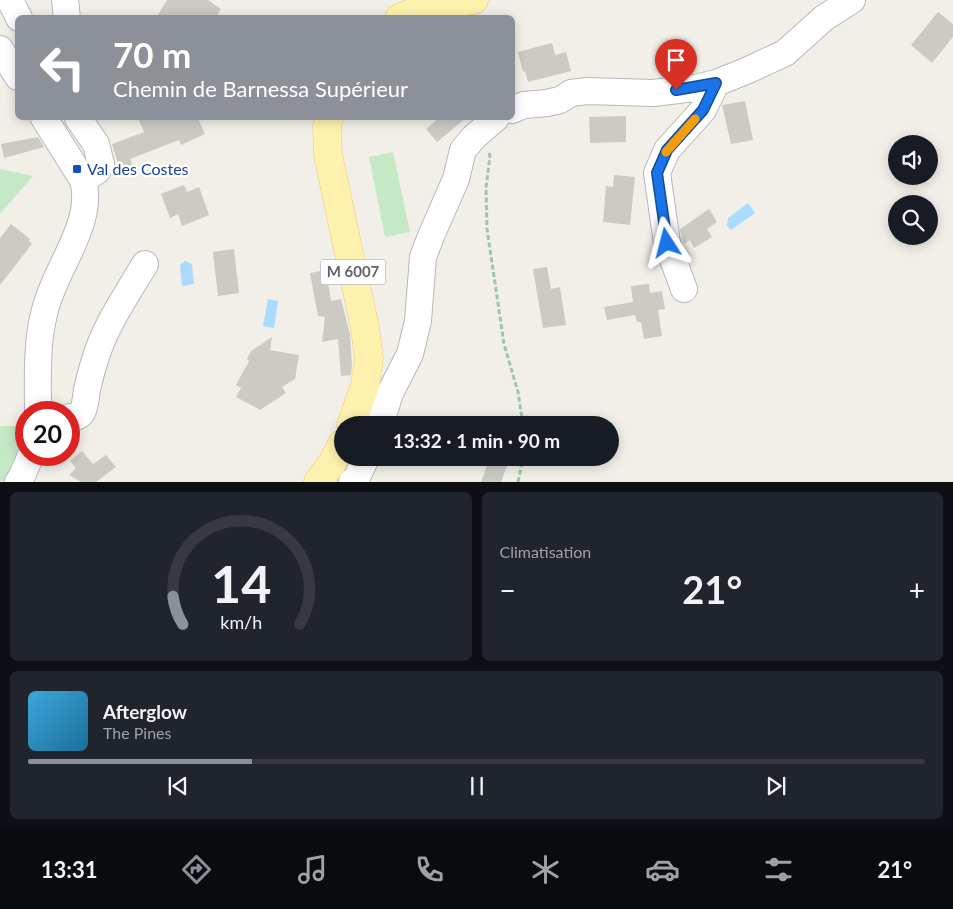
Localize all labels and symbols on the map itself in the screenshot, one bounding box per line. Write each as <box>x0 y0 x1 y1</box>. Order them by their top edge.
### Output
pin <box>655 39 697 90</box>
place label: Val des Costes <box>87 159 189 178</box>
marker: Val des Costes <box>71 163 83 175</box>
position arrow <box>640 216 692 268</box>
road number: M 6007 <box>320 260 386 284</box>
speed limit sign: 20 <box>15 401 80 466</box>

